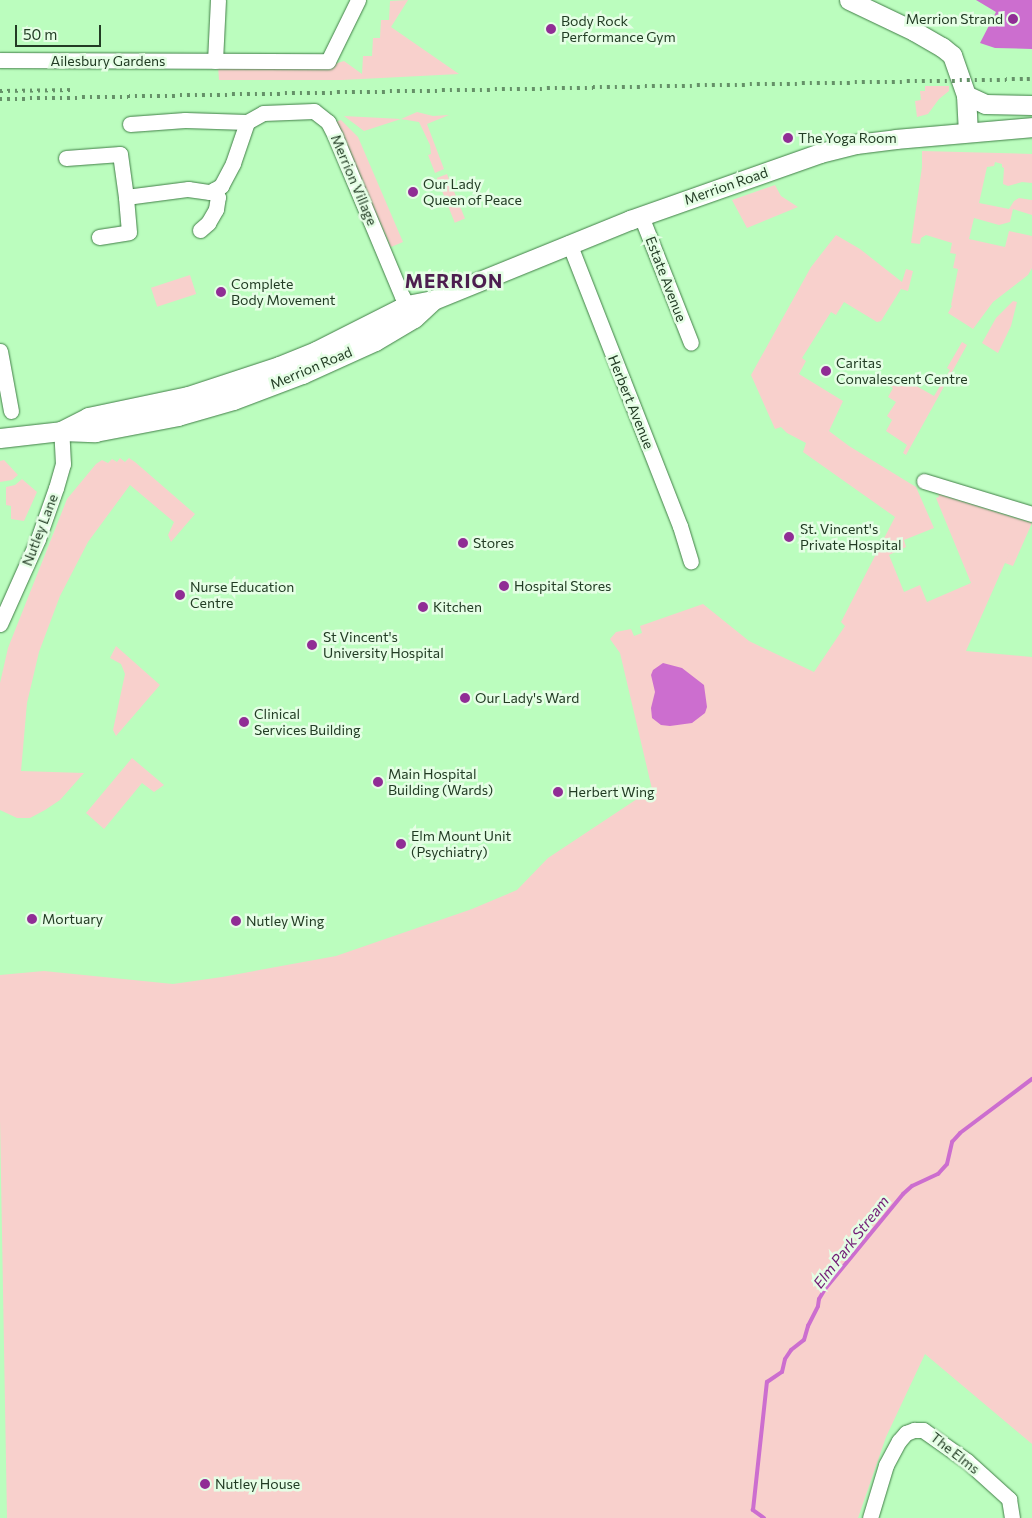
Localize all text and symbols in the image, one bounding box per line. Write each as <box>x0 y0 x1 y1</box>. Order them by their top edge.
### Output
place label: Merrion Strand <box>906 11 1003 27</box>
place label: Body Rock Performance Gym <box>561 13 676 46</box>
marker: Merrion Strand <box>1007 13 1019 25</box>
scale bar <box>18 15 104 47</box>
marker: Body Rock Performance Gym <box>545 23 557 35</box>
text: 50 m <box>23 25 57 43</box>
street label: Ailesbury Gardens <box>51 53 165 69</box>
place label: The Yoga Room <box>798 130 897 146</box>
street label: Merrion Village <box>327 132 381 228</box>
marker: The Yoga Room <box>782 132 794 144</box>
street label: Merrion Road <box>682 164 770 208</box>
place label: Our Lady Queen of Peace <box>423 176 522 208</box>
marker: Our Lady Queen of Peace <box>407 186 419 198</box>
street label: Estate Avenue <box>642 234 690 324</box>
district label: MERRION <box>404 270 504 292</box>
place label: Complete Body Movement <box>231 276 336 308</box>
marker: Complete Body Movement <box>215 286 227 298</box>
street label: Merrion Road <box>268 343 354 393</box>
street label: Herbert Avenue <box>605 353 657 451</box>
place label: Caritas Convalescent Centre <box>836 355 968 388</box>
marker: Caritas Convalescent Centre <box>820 365 832 377</box>
street label: Nutley Lane <box>19 492 61 568</box>
place label: St. Vincent's Private Hospital <box>800 521 902 554</box>
marker: St. Vincent's Private Hospital <box>782 530 796 544</box>
place label: Stores <box>473 535 514 551</box>
marker: Stores <box>457 537 469 549</box>
place label: Hospital Stores <box>514 578 611 594</box>
place label: Nurse Education Centre <box>190 579 294 612</box>
marker: Hospital Stores <box>498 580 510 592</box>
marker: Nurse Education Centre <box>174 589 186 601</box>
place label: Kitchen <box>433 599 482 615</box>
marker: Kitchen <box>417 601 429 613</box>
place label: St Vincent's University Hospital <box>323 629 444 662</box>
marker: St Vincent's University Hospital <box>305 638 319 652</box>
place label: Our Lady's Ward <box>475 690 579 706</box>
marker: Our Lady's Ward <box>459 692 471 704</box>
place label: Clinical Services Building <box>254 706 361 739</box>
marker: Clinical Services Building <box>238 716 250 728</box>
place label: Main Hospital Building (Wards) <box>388 766 493 799</box>
marker: Main Hospital Building (Wards) <box>372 776 384 788</box>
place label: Herbert Wing <box>568 784 655 800</box>
marker: Herbert Wing <box>552 786 564 798</box>
place label: Elm Mount Unit (Psychiatry) <box>411 828 511 860</box>
marker: Elm Mount Unit (Psychiatry) <box>395 838 407 850</box>
place label: Mortuary <box>42 911 103 927</box>
marker: Mortuary <box>26 913 38 925</box>
place label: Nutley Wing <box>246 913 324 929</box>
marker: Nutley Wing <box>230 915 242 927</box>
water label: Elm Park Stream <box>809 1192 893 1292</box>
street label: The Elms <box>927 1429 983 1477</box>
place label: Nutley House <box>215 1476 300 1492</box>
marker: Nutley House <box>199 1478 211 1490</box>

